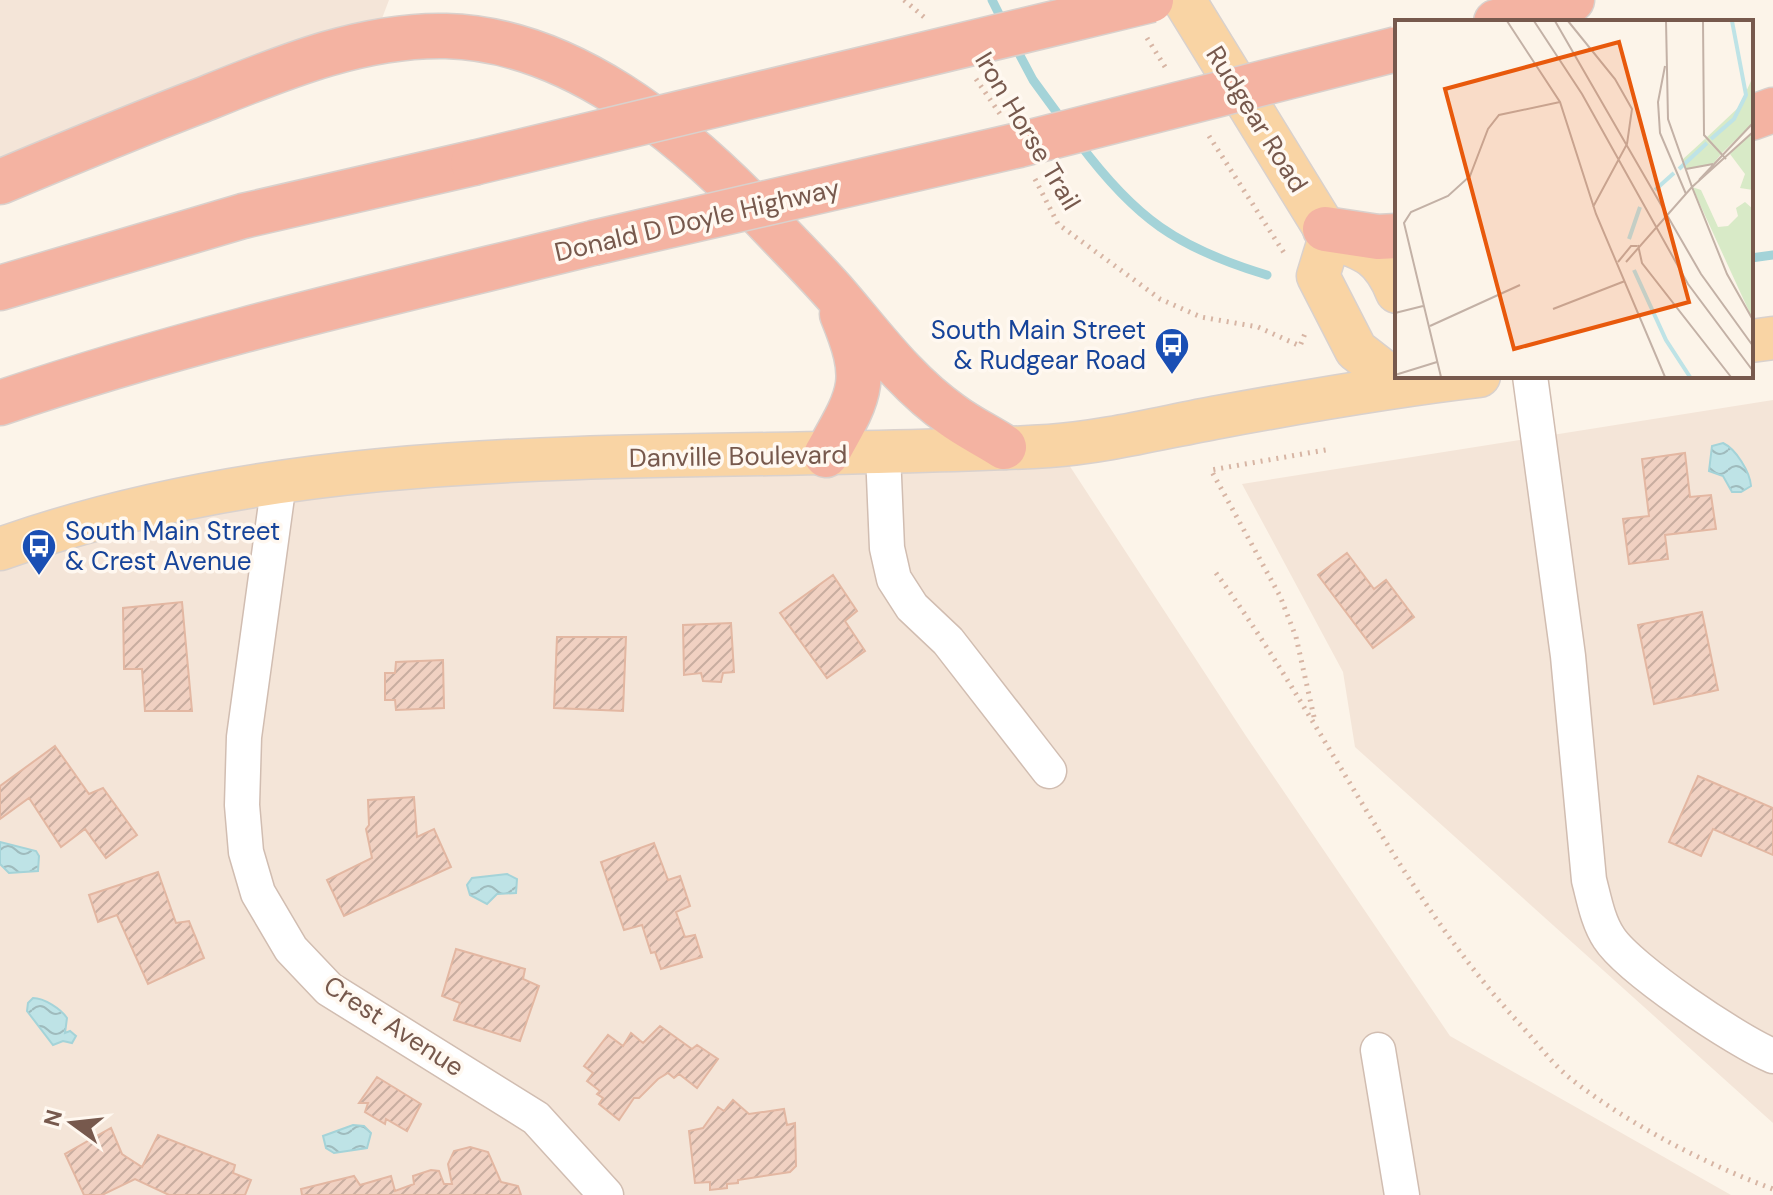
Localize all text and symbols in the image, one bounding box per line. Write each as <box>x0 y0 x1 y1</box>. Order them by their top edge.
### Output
inset map <box>1395 20 1753 378</box>
street label: Rudgear Road <box>1198 39 1316 199</box>
street label: Iron Horse Trail <box>967 46 1089 216</box>
street label: Donald D Doyle Highway <box>551 171 843 269</box>
place label: South Main Street & Rudgear Road <box>931 313 1146 377</box>
bus stop icon: South Main Street & Rudgear Road <box>1153 326 1191 376</box>
street label: Danville Boulevard <box>628 437 848 475</box>
place label: South Main Street & Crest Avenue <box>65 514 280 578</box>
bus stop icon: South Main Street & Crest Avenue <box>20 527 58 577</box>
street label: Crest Avenue <box>317 968 471 1084</box>
north arrow <box>32 1083 112 1163</box>
text: N <box>37 1106 69 1129</box>

